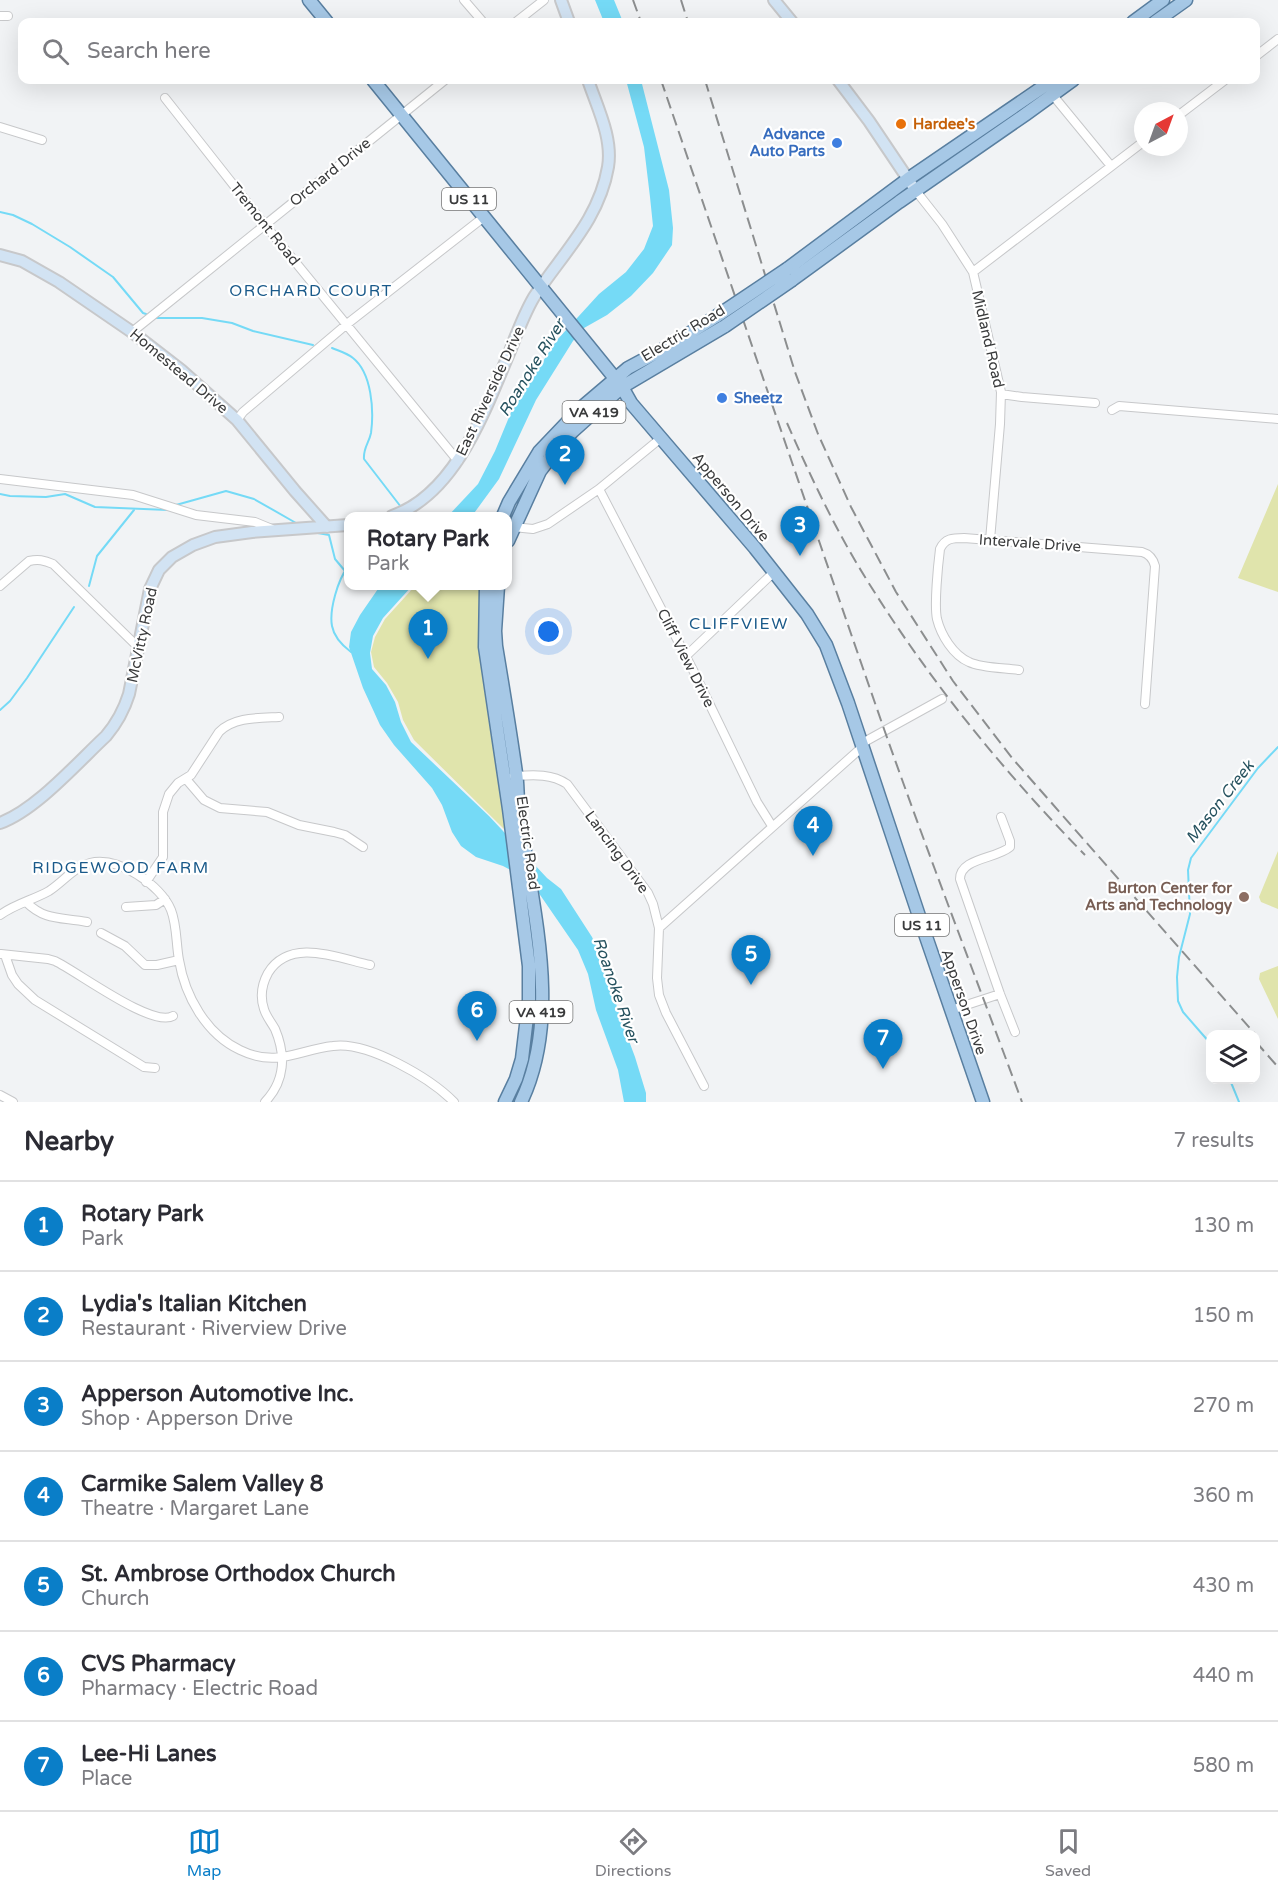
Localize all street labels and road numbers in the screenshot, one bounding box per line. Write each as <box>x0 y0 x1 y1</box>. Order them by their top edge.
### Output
street label: Orchard Drive <box>286 134 374 210</box>
street label: Tremont Road <box>226 179 304 269</box>
road number: US 11 <box>442 188 496 210</box>
street label: Midland Road <box>968 288 1008 390</box>
street label: Electric Road <box>638 301 728 365</box>
street label: East Riverside Drive <box>452 323 528 459</box>
street label: Homestead Drive <box>126 325 232 417</box>
road number: VA 419 <box>562 401 626 423</box>
street label: Apperson Drive <box>689 449 773 545</box>
street label: Intervale Drive <box>978 530 1082 556</box>
street label: McVitty Road <box>123 586 161 684</box>
street label: Cliff View Drive <box>653 606 719 710</box>
street label: Electric Road <box>513 795 543 891</box>
street label: Lancing Drive <box>581 807 653 897</box>
road number: US 11 <box>895 914 949 936</box>
street label: Apperson Drive <box>937 947 991 1057</box>
road number: VA 419 <box>510 1001 572 1023</box>

